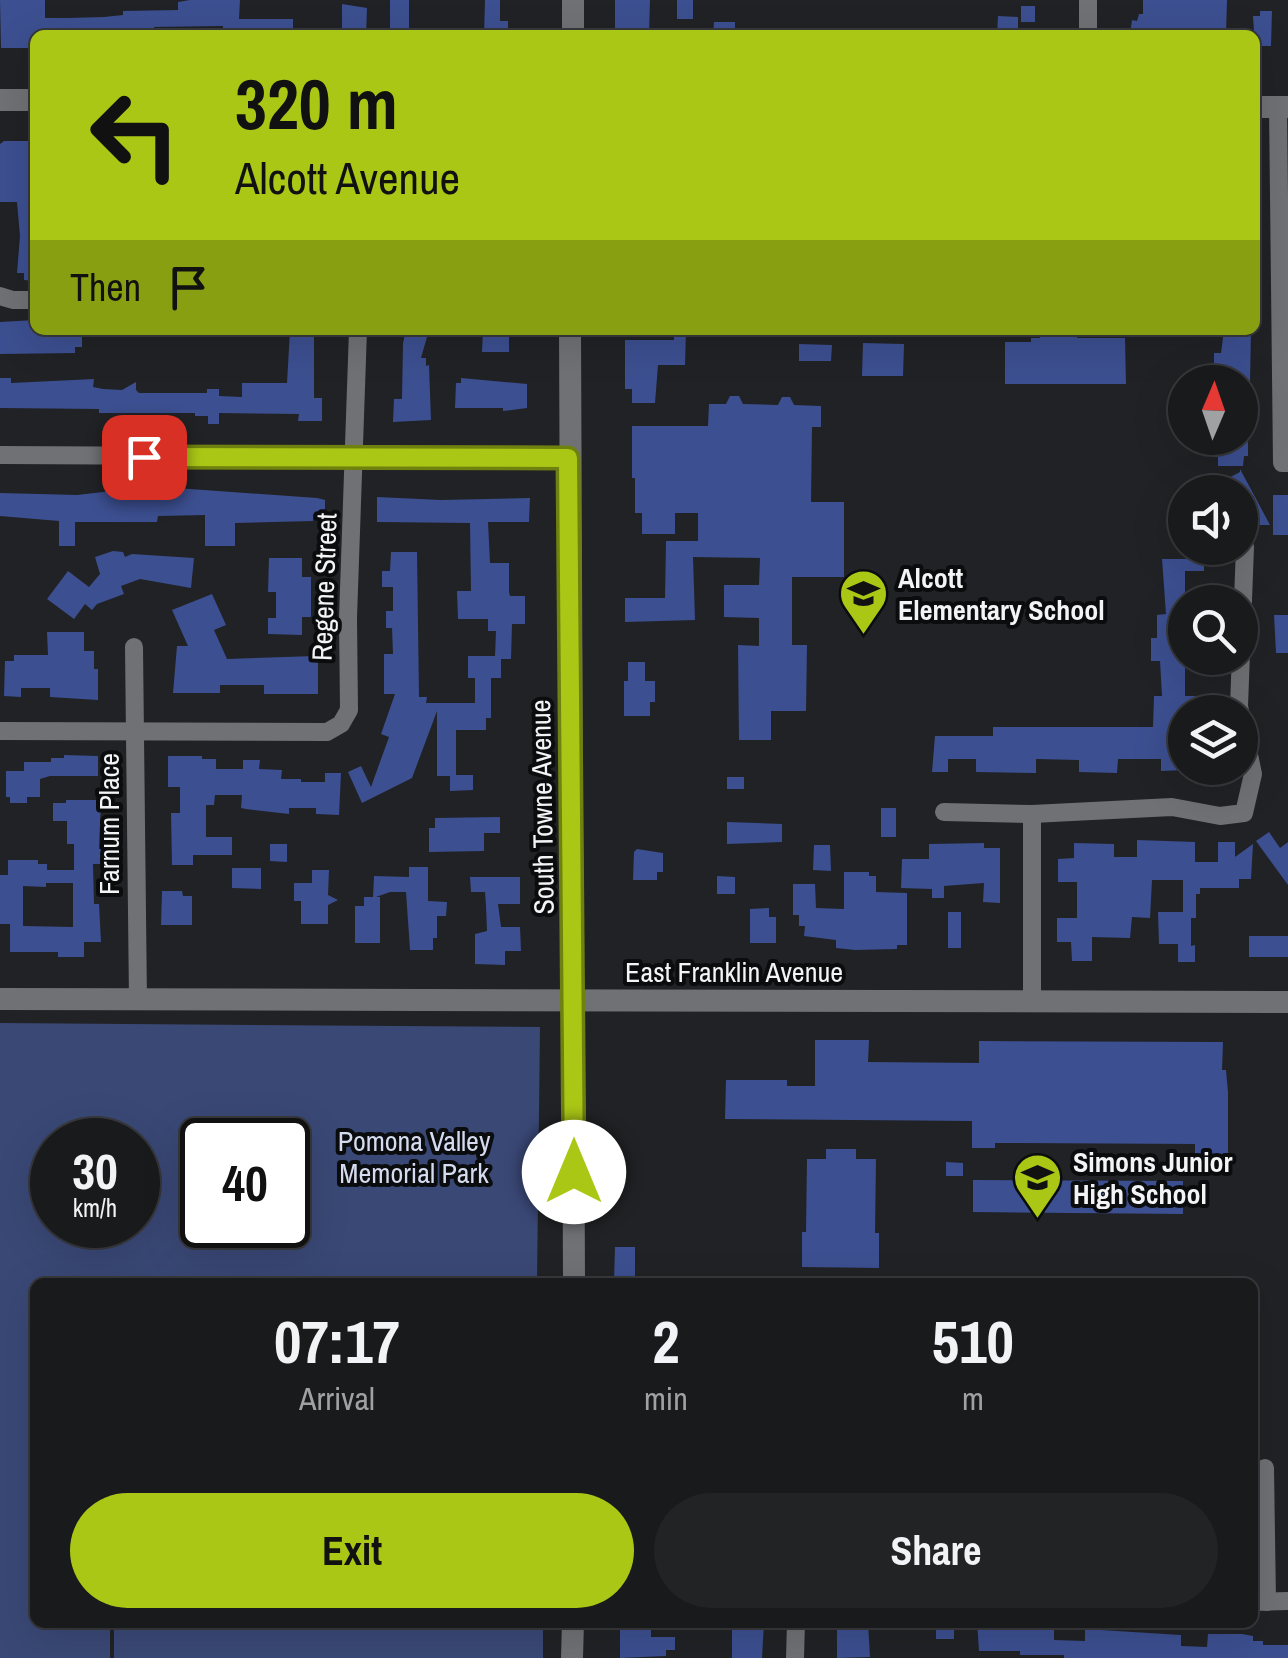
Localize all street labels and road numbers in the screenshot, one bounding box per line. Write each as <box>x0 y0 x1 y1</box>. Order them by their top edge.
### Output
street label: Regene Street <box>302 512 346 662</box>
street label: South Towne Avenue <box>521 699 563 915</box>
street label: Farnum Place <box>90 753 128 895</box>
street label: East Franklin Avenue <box>625 953 843 991</box>

